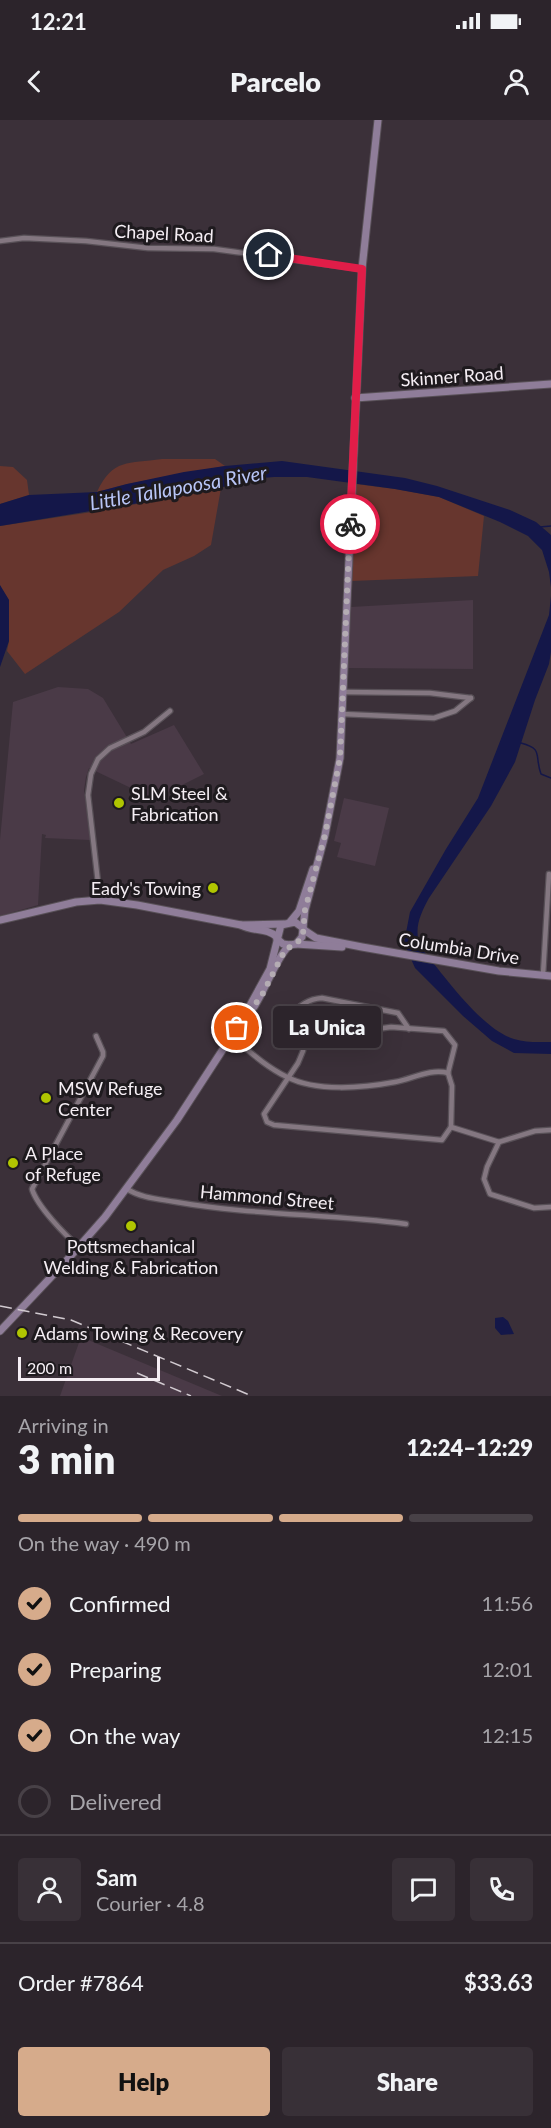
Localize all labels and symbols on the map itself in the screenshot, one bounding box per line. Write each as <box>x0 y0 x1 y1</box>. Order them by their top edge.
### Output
street label: Chapel Road <box>114 219 214 247</box>
pin <box>243 229 294 280</box>
street label: Skinner Road <box>400 361 504 391</box>
water label: Little Tallapoosa River <box>88 459 270 514</box>
courier <box>320 494 380 554</box>
place label: SLM Steel & Fabrication <box>131 782 228 825</box>
marker: SLM Steel & Fabrication <box>112 796 126 810</box>
place label: Eady's Towing <box>91 877 201 899</box>
marker: Eady's Towing <box>206 881 220 895</box>
street label: Columbia Drive <box>397 928 521 968</box>
pin <box>211 1002 262 1053</box>
callout: La Unica <box>273 1007 381 1049</box>
place label: MSW Refuge Center <box>58 1077 163 1120</box>
marker: MSW Refuge Center <box>39 1091 53 1105</box>
place label: A Place of Refuge <box>25 1142 101 1185</box>
marker: A Place of Refuge <box>6 1156 20 1170</box>
street label: Hammond Street <box>199 1180 335 1214</box>
marker: Pottsmechanical Welding & Fabrication <box>124 1219 138 1233</box>
place label: Pottsmechanical Welding & Fabrication <box>44 1235 218 1278</box>
place label: Adams Towing & Recovery <box>34 1322 244 1344</box>
marker: Adams Towing & Recovery <box>15 1326 29 1340</box>
scale bar <box>18 1354 160 1382</box>

